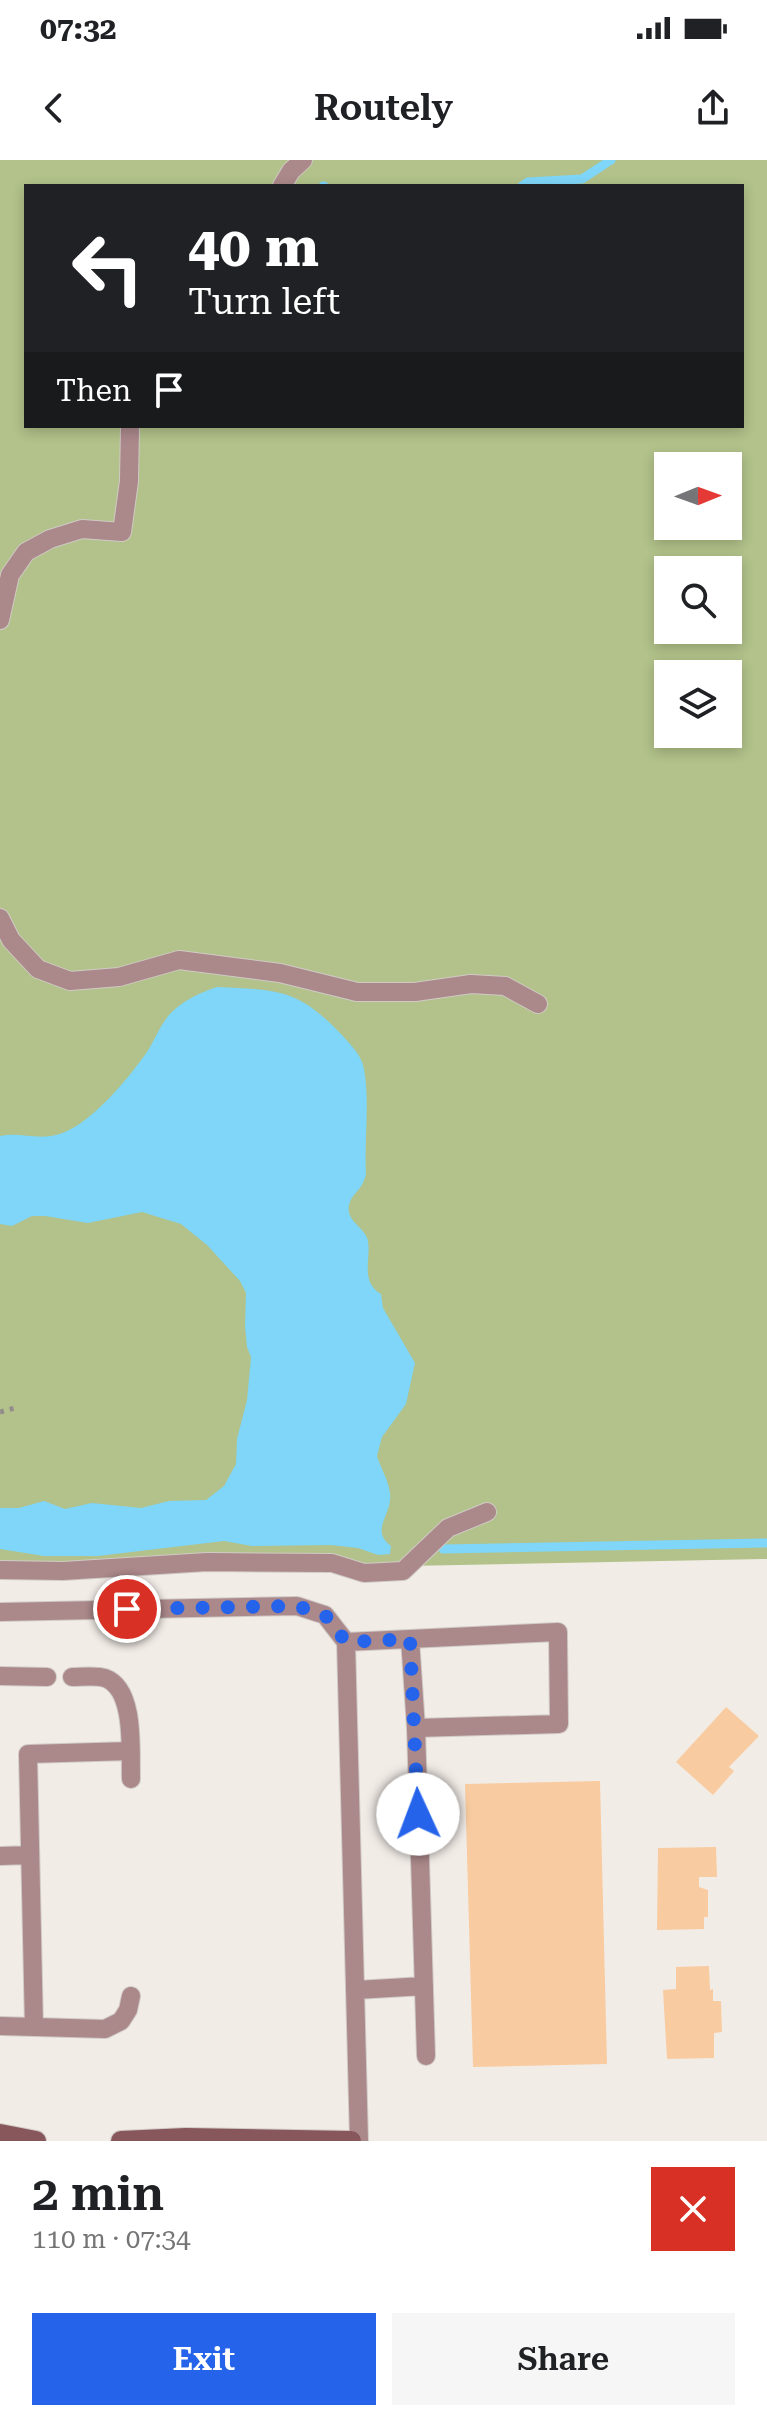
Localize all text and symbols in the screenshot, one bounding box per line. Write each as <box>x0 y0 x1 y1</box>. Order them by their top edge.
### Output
text: 07:32 <box>40 11 117 46</box>
icon: back <box>32 86 76 130</box>
icon: share <box>691 86 735 130</box>
text: Routely <box>314 87 453 129</box>
text: 40 m <box>188 214 319 280</box>
icon: left <box>56 216 160 320</box>
text: Turn left <box>188 281 340 323</box>
icon: arrive <box>147 368 191 412</box>
text: Then <box>56 373 131 408</box>
north arrow <box>654 452 742 540</box>
map controls <box>654 452 742 748</box>
button: search <box>654 556 742 644</box>
button: layers <box>654 660 742 748</box>
pin <box>93 1575 161 1643</box>
icon: arrive <box>105 1587 149 1631</box>
position arrow <box>376 1772 460 1856</box>
text: 2 min <box>32 2166 164 2222</box>
button: close <box>651 2167 735 2251</box>
text: 110 m · 07:34 <box>32 2224 191 2254</box>
button: Exit <box>32 2313 376 2405</box>
button: Share <box>392 2313 735 2405</box>

